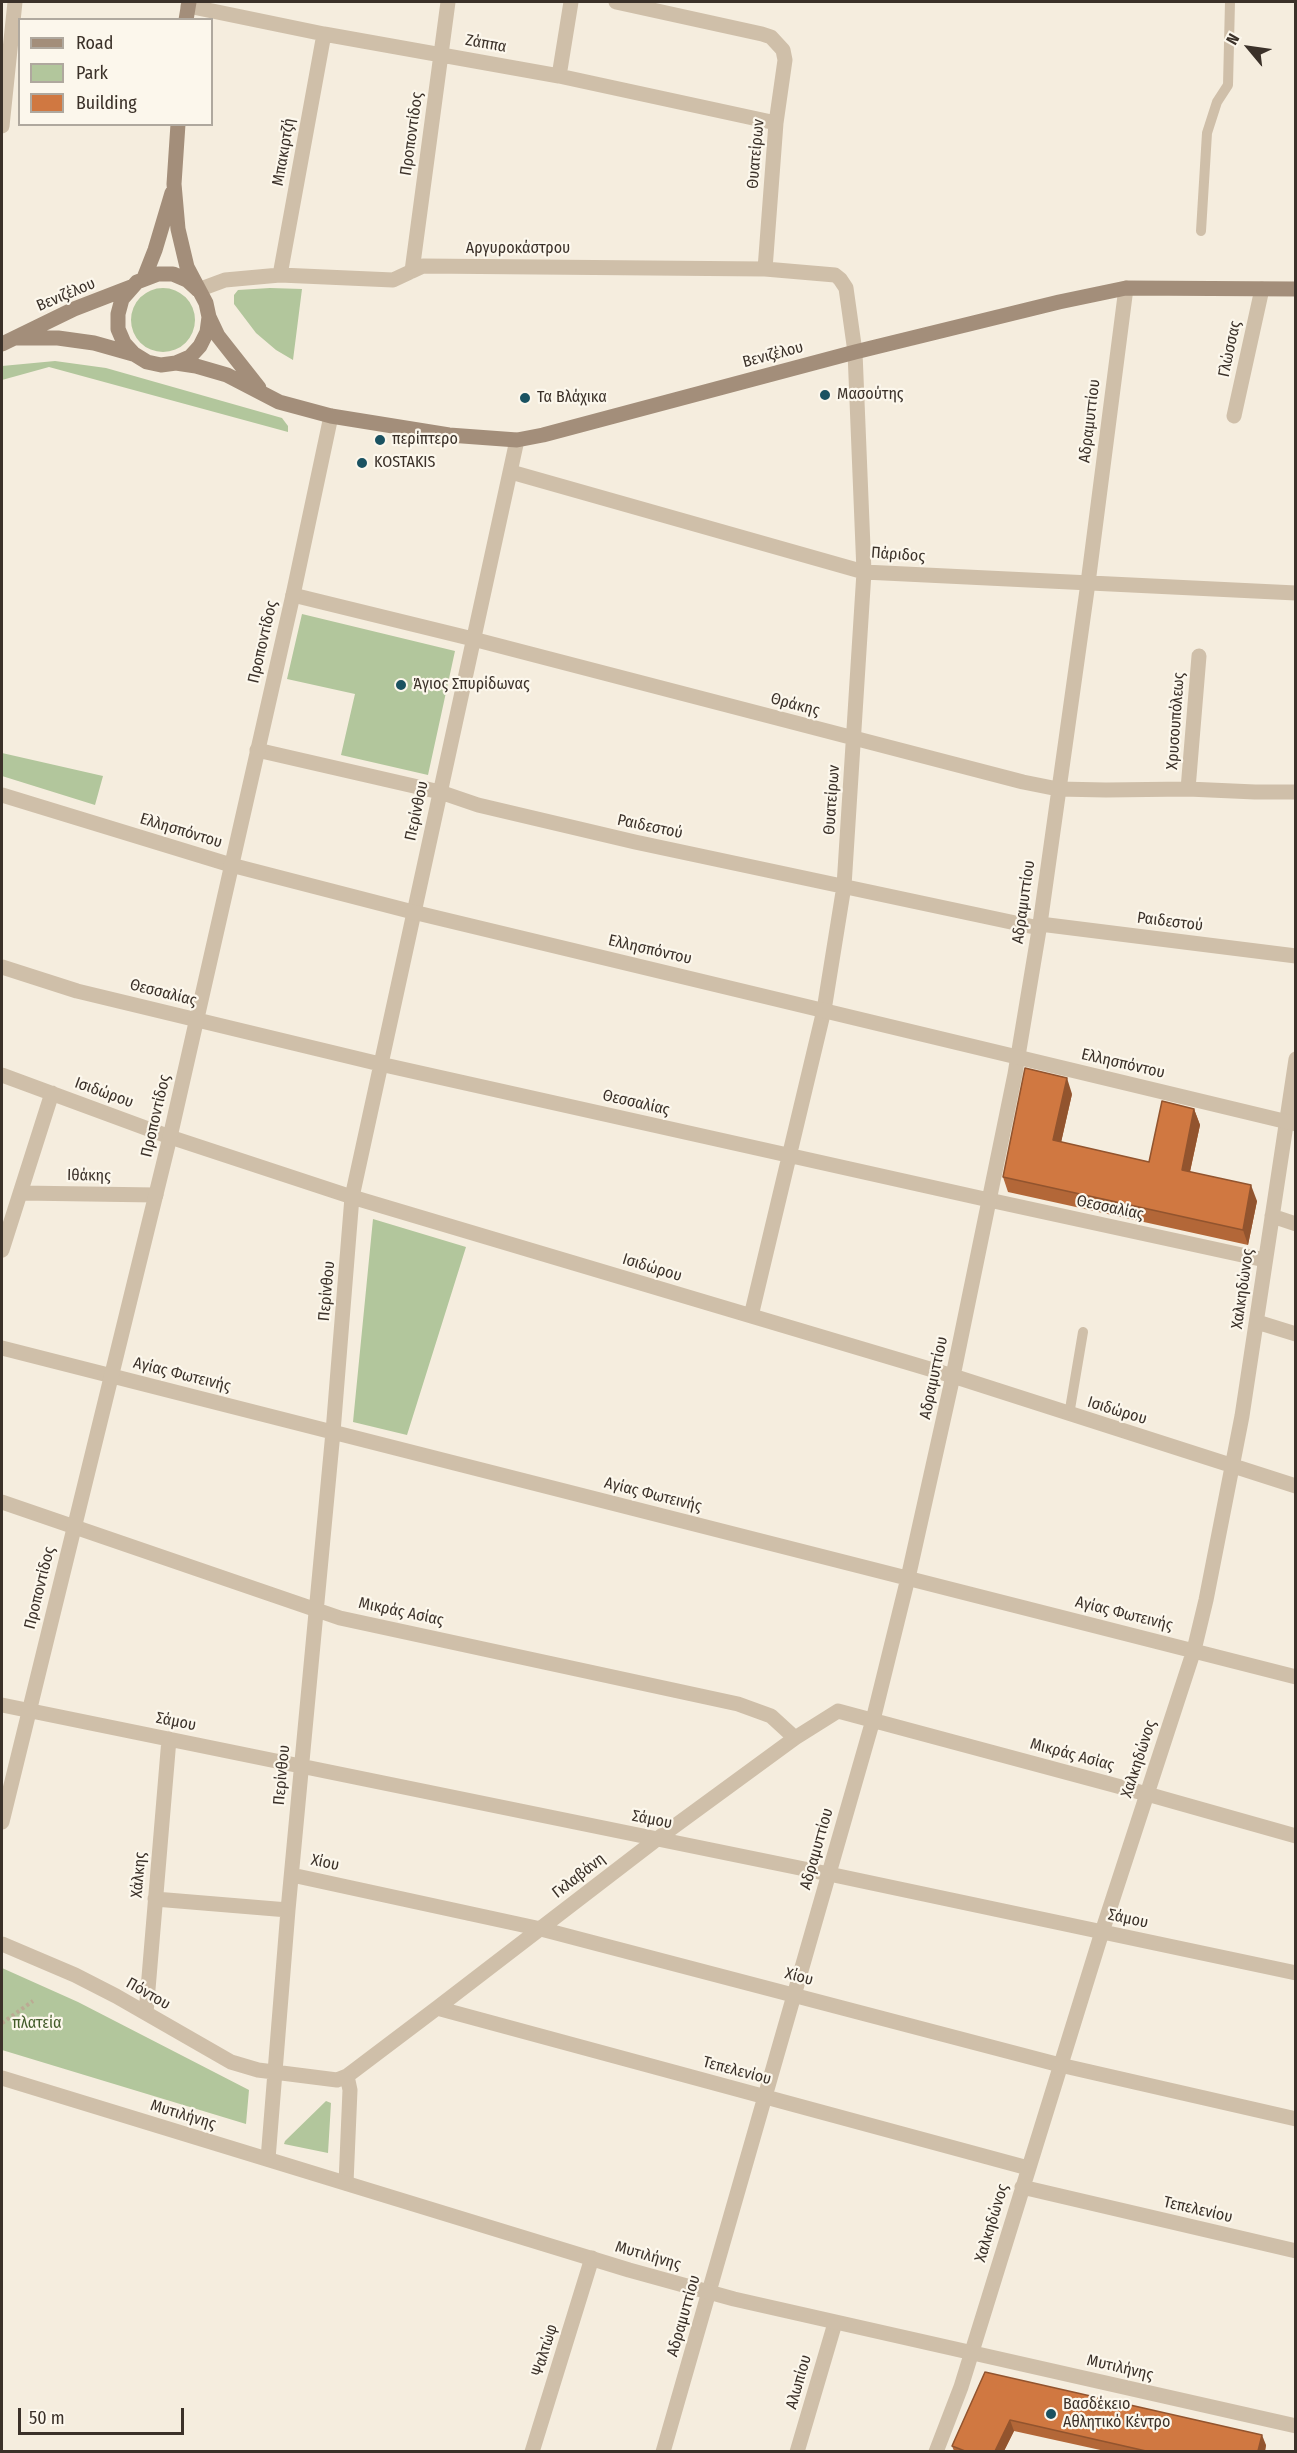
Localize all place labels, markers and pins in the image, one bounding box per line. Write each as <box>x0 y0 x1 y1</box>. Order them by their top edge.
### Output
place label: Μασούτης <box>837 385 904 405</box>
place label: Τα Βλάχικα <box>537 388 607 408</box>
marker: Μασούτης <box>818 388 832 402</box>
marker: Τα Βλάχικα <box>518 391 532 405</box>
place label: περίπτερο <box>392 430 458 450</box>
marker: περίπτερο <box>373 433 387 447</box>
place label: KOSTAKIS <box>374 453 435 473</box>
marker: KOSTAKIS <box>355 456 369 470</box>
place label: Άγιος Σπυρίδωνας <box>413 675 530 695</box>
marker: Άγιος Σπυρίδωνας <box>394 678 408 692</box>
place label: Βασδέκειο Αθλητικό Κέντρο <box>1063 2395 1170 2433</box>
marker: Βασδέκειο Αθλητικό Κέντρο <box>1044 2407 1058 2421</box>

